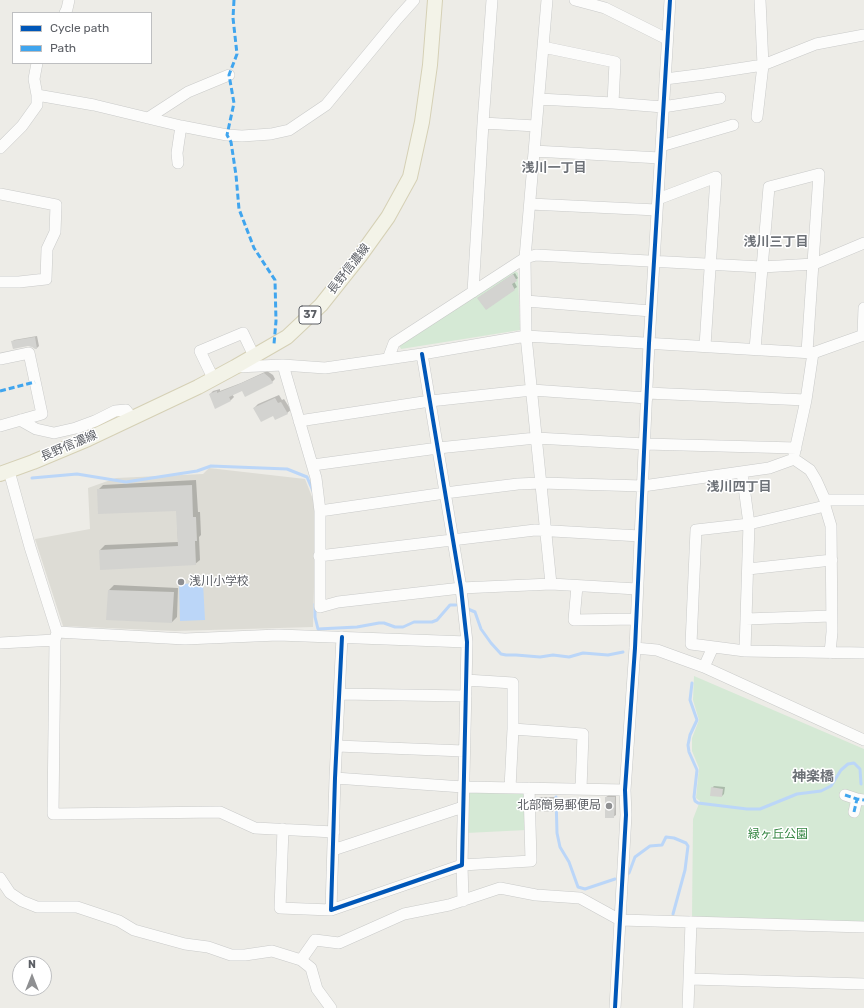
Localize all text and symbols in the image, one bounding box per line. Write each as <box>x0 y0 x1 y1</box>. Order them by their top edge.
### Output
legend <box>12 12 152 64</box>
text: Cycle path <box>50 21 109 35</box>
text: Path <box>50 41 76 55</box>
district label: 浅川一丁目 <box>522 160 586 176</box>
district label: 浅川三丁目 <box>744 234 808 250</box>
street label: 長野信濃線 <box>325 241 373 297</box>
road number: 37 <box>299 306 321 324</box>
street label: 長野信濃線 <box>39 428 99 464</box>
district label: 浅川四丁目 <box>707 479 771 495</box>
place label: 浅川小学校 <box>189 575 249 589</box>
marker: 浅川小学校 <box>176 577 186 587</box>
district label: 神楽橋 <box>792 769 834 785</box>
place label: 北部簡易郵便局 <box>517 799 601 813</box>
marker: 北部簡易郵便局 <box>604 801 614 811</box>
park label: 緑ヶ丘公園 <box>748 828 808 842</box>
north arrow <box>12 956 52 996</box>
text: N <box>28 958 36 971</box>

